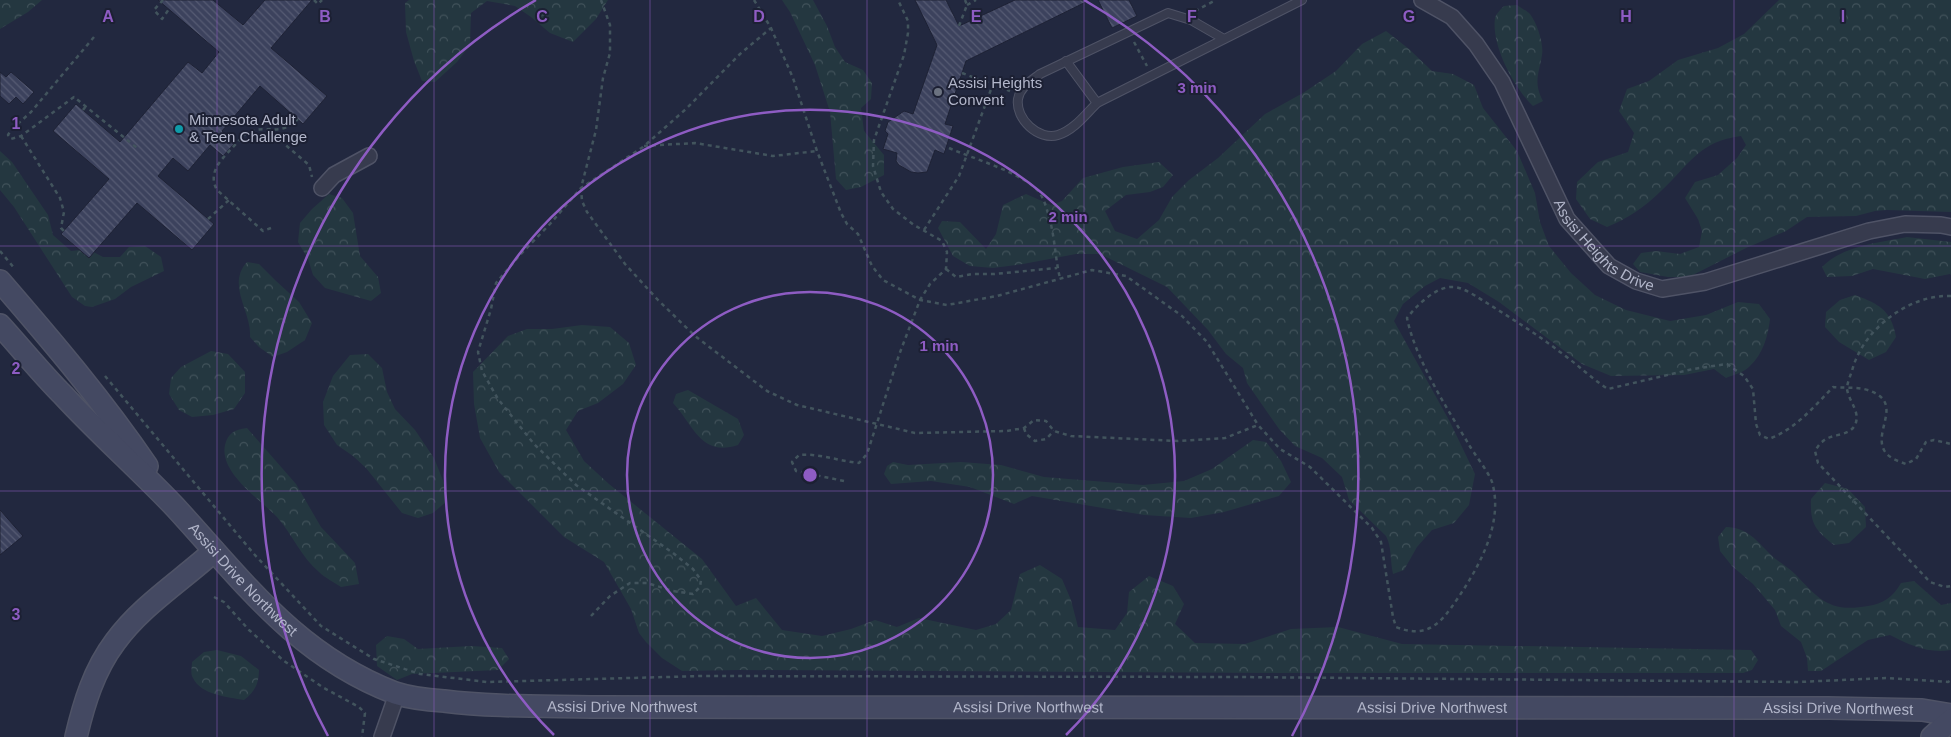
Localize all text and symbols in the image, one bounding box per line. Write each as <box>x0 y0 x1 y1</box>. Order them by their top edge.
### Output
text: A <box>102 8 114 25</box>
text: B <box>319 8 331 25</box>
text: C <box>536 8 548 25</box>
text: D <box>753 8 765 25</box>
text: E <box>971 8 982 25</box>
text: F <box>1187 8 1197 25</box>
text: G <box>1403 8 1415 25</box>
text: H <box>1620 8 1632 25</box>
text: I <box>1841 8 1845 25</box>
place label: Assisi Heights Convent <box>948 74 1042 108</box>
text: 3 min <box>1177 79 1217 96</box>
marker: Assisi Heights Convent <box>932 86 944 98</box>
place label: Minnesota Adult & Teen Challenge <box>189 111 307 145</box>
text: 1 <box>12 115 21 132</box>
marker: Minnesota Adult & Teen Challenge <box>173 123 185 135</box>
street label: Assisi Heights Drive <box>1551 196 1656 294</box>
text: 2 min <box>1048 208 1088 225</box>
text: 1 min <box>919 337 959 354</box>
text: 2 <box>12 360 21 377</box>
centre of rings <box>801 466 819 484</box>
street label: Assisi Drive Northwest <box>185 519 302 640</box>
text: 3 <box>12 606 21 623</box>
street label: Assisi Drive Northwest <box>547 697 698 715</box>
street label: Assisi Drive Northwest <box>953 698 1104 715</box>
street label: Assisi Drive Northwest <box>1357 699 1508 716</box>
street label: Assisi Drive Northwest <box>1763 699 1914 718</box>

